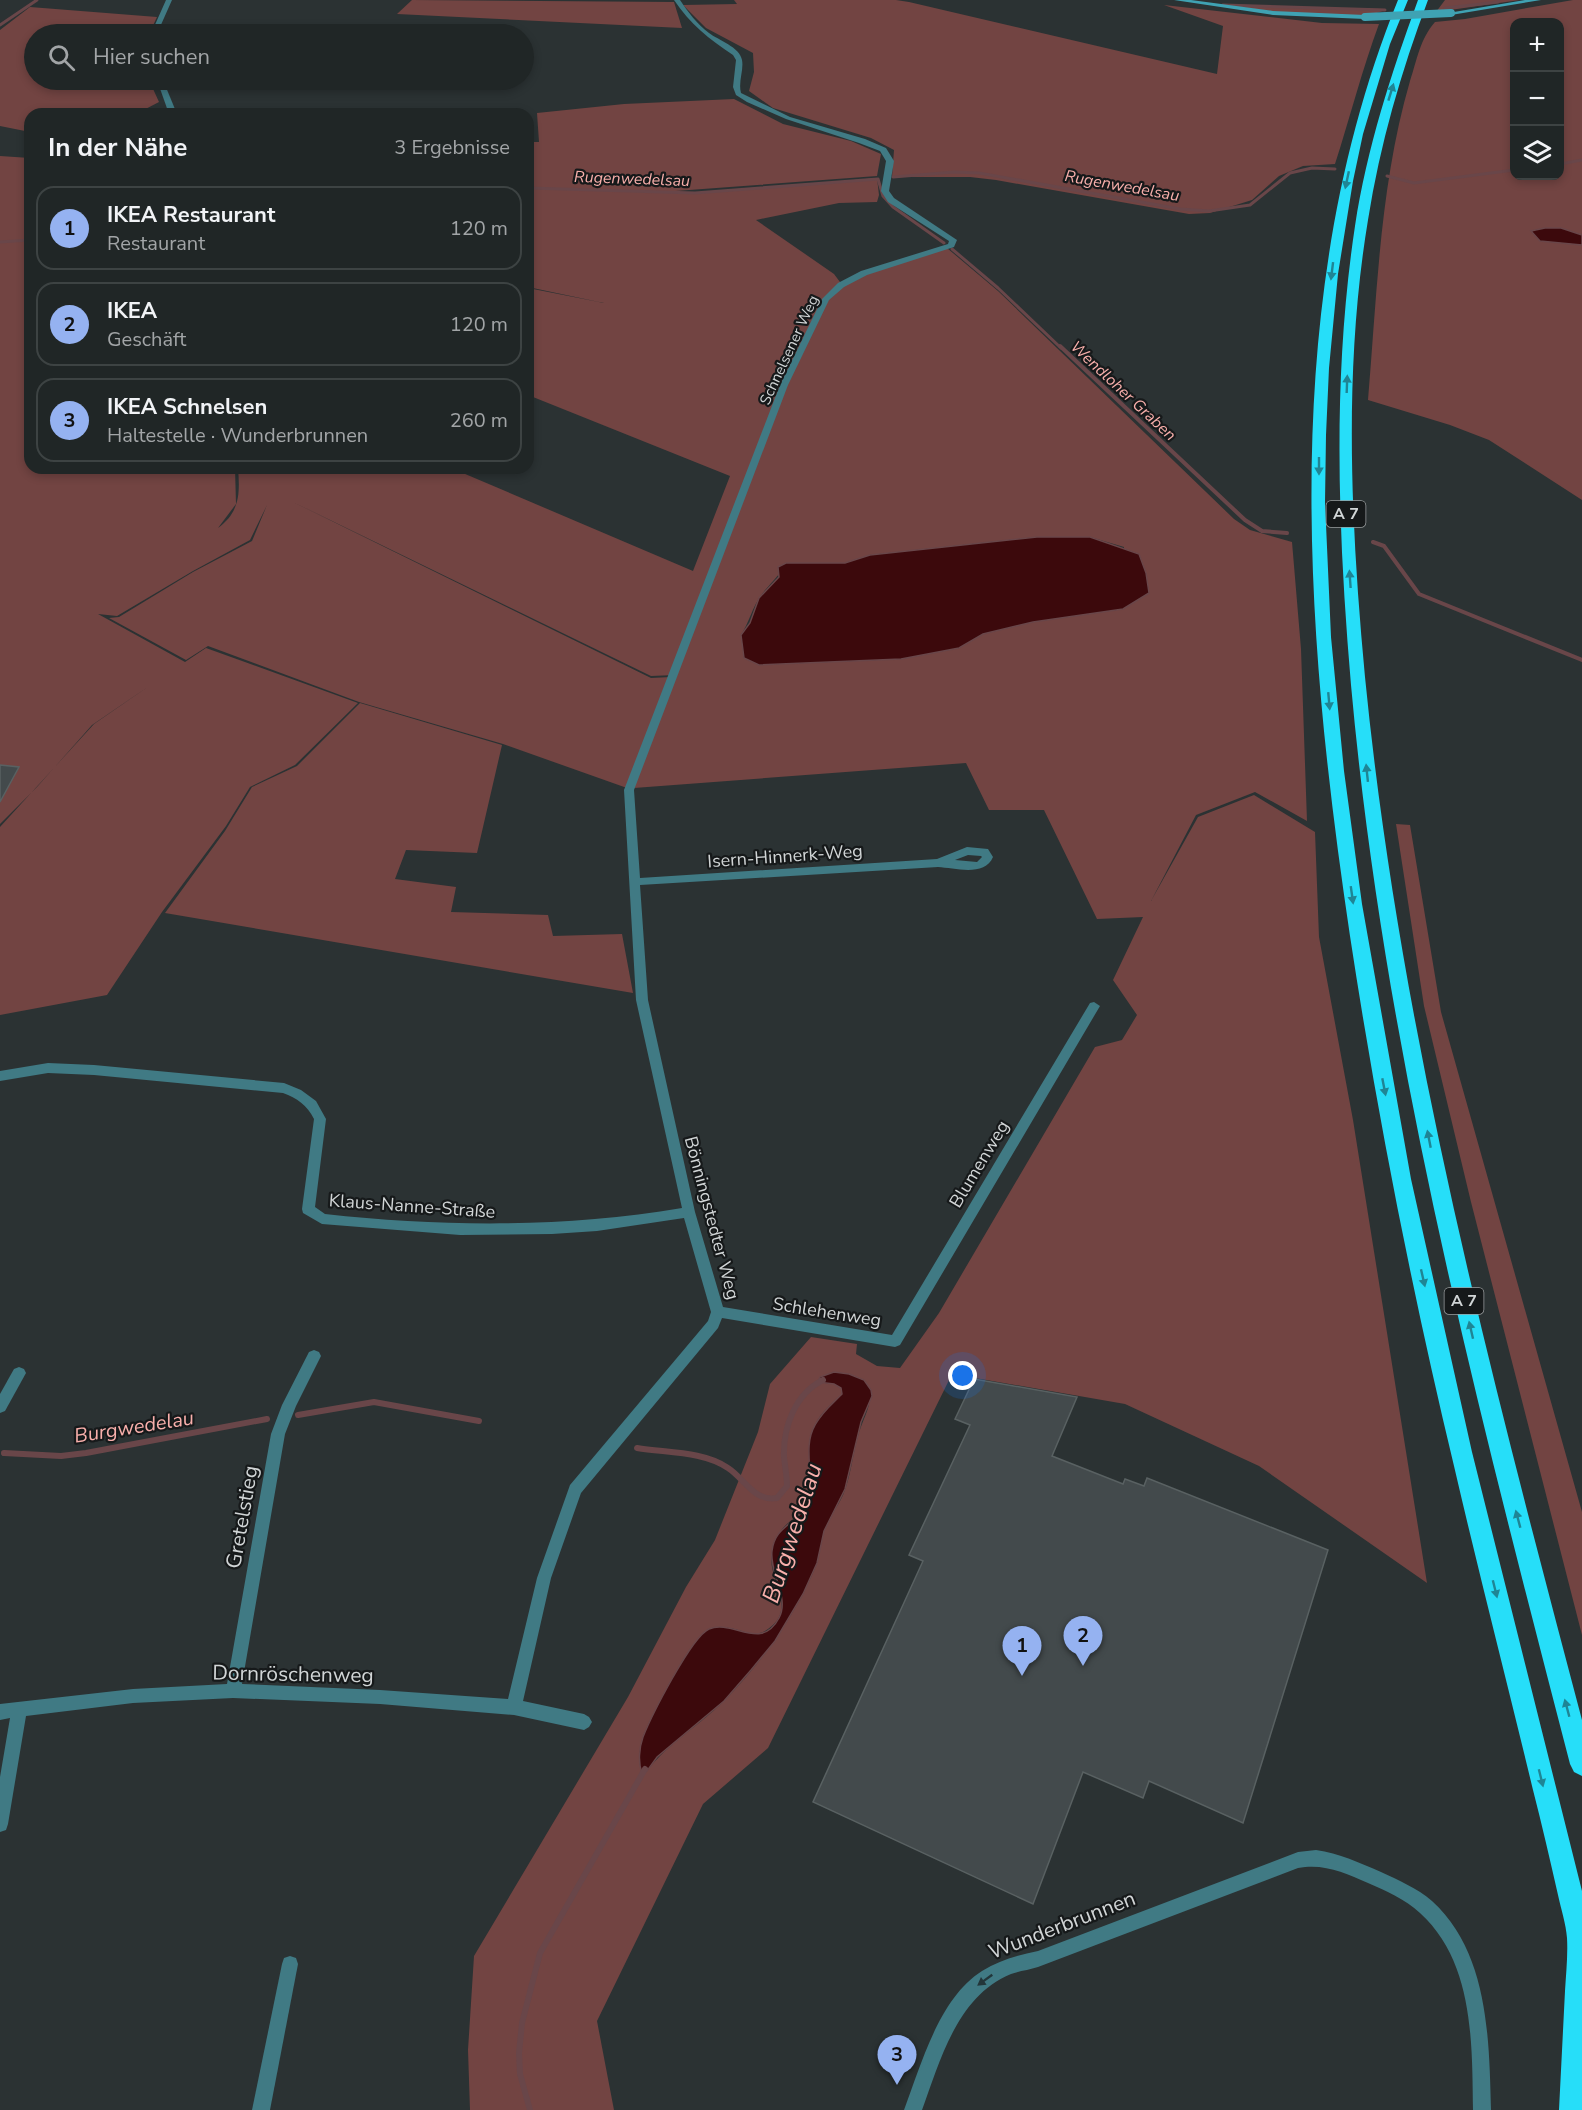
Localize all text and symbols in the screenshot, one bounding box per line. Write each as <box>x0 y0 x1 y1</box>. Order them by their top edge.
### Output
map controls <box>1510 18 1564 180</box>
button: + <box>1510 18 1564 72</box>
search box <box>24 24 534 90</box>
icon: search <box>45 41 78 74</box>
text: Hier suchen <box>93 42 210 72</box>
button: − <box>1510 72 1564 126</box>
one-way arrow <box>1387 83 1396 101</box>
button: layers <box>1510 126 1564 180</box>
text: In der Nähe <box>48 130 187 165</box>
text: 3 Ergebnisse <box>394 134 510 161</box>
water label: Rugenwedelsau <box>1063 165 1181 207</box>
water label: Rugenwedelsau <box>574 166 690 192</box>
one-way arrow <box>1342 170 1352 189</box>
text: IKEA Restaurant <box>107 200 275 230</box>
text: 1 <box>64 215 76 242</box>
text: 120 m <box>450 215 508 242</box>
text: Restaurant <box>107 230 205 257</box>
one-way arrow <box>1327 262 1337 281</box>
street label: Schnelsener Weg <box>755 292 823 408</box>
text: IKEA <box>107 296 157 326</box>
text: 2 <box>64 311 76 338</box>
text: 120 m <box>450 311 508 338</box>
text: Geschäft <box>107 326 186 353</box>
water label: Wendloher Graben <box>1065 336 1181 446</box>
one-way arrow <box>1343 375 1352 394</box>
text: IKEA Schnelsen <box>107 392 267 422</box>
text: 3 <box>64 407 76 434</box>
text: 260 m <box>450 407 508 434</box>
text: Haltestelle · Wunderbrunnen <box>107 422 368 449</box>
one-way arrow <box>1314 456 1324 475</box>
road number: A 7 <box>1326 501 1366 527</box>
one-way arrow <box>1345 569 1354 588</box>
one-way arrow <box>1324 692 1334 711</box>
one-way arrow <box>1362 764 1372 783</box>
street label: Isern-Hinnerk-Weg <box>707 839 863 873</box>
one-way arrow <box>1348 885 1357 904</box>
one-way arrow <box>1380 1078 1389 1097</box>
street label: Blumenweg <box>944 1116 1014 1212</box>
one-way arrow <box>1424 1130 1433 1149</box>
street label: Bönningstedter Weg <box>679 1134 745 1302</box>
street label: Klaus-Nanne-Straße <box>328 1188 496 1224</box>
one-way arrow <box>1418 1269 1428 1288</box>
road number: A 7 <box>1444 1288 1484 1314</box>
street label: Schlehenweg <box>771 1292 883 1332</box>
one-way arrow <box>1465 1321 1475 1339</box>
your location <box>948 1361 977 1390</box>
water label: Burgwedelau <box>72 1404 196 1450</box>
water label: Burgwedelau <box>754 1459 830 1607</box>
street label: Gretelstieg <box>219 1463 265 1571</box>
one-way arrow <box>1513 1510 1522 1528</box>
one-way arrow <box>1490 1580 1500 1598</box>
pin: 2 <box>1064 1616 1102 1666</box>
pin: 1 <box>1002 1626 1042 1676</box>
street label: Dornröschenweg <box>212 1659 374 1689</box>
one-way arrow <box>1562 1699 1572 1717</box>
one-way arrow <box>1536 1769 1546 1788</box>
street label: Wunderbrunnen <box>985 1884 1139 1966</box>
one-way arrow <box>977 1974 993 1986</box>
pin: 3 <box>878 2036 916 2085</box>

